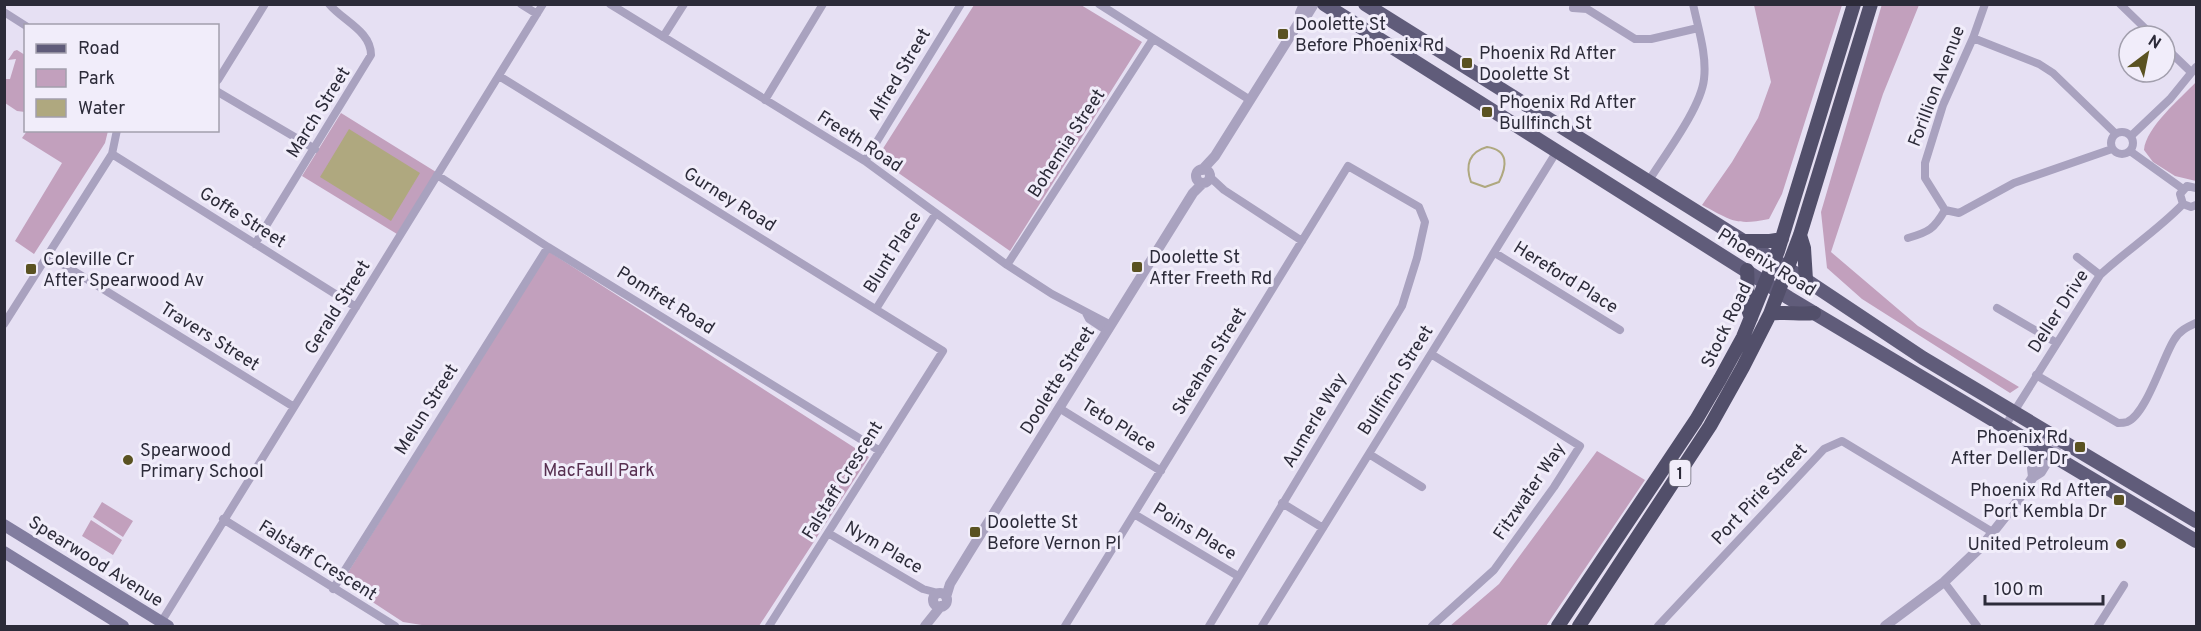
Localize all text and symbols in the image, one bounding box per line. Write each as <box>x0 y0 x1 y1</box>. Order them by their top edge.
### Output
place label: Doolette St Before Phoenix Rd <box>1295 14 1444 58</box>
street label: Forillion Avenue <box>1904 23 1971 150</box>
legend <box>24 24 219 132</box>
north arrow <box>2117 24 2177 84</box>
street label: Alfred Street <box>864 25 937 125</box>
marker: Doolette St Before Phoenix Rd <box>1276 27 1290 41</box>
text: N <box>2144 31 2164 55</box>
text: Road <box>78 38 120 61</box>
place label: Phoenix Rd After Doolette St <box>1479 43 1616 87</box>
marker: Phoenix Rd After Doolette St <box>1460 56 1474 70</box>
street label: March Street <box>282 63 356 163</box>
text: Park <box>78 68 115 91</box>
street label: Bohemia Street <box>1023 85 1111 203</box>
place label: Phoenix Rd After Bullfinch St <box>1499 92 1636 136</box>
text: Water <box>78 98 125 121</box>
marker: Phoenix Rd After Bullfinch St <box>1480 105 1494 119</box>
street label: Freeth Road <box>812 106 906 178</box>
street label: Gurney Road <box>679 163 780 238</box>
street label: Goffe Street <box>195 183 290 254</box>
street label: Blunt Place <box>859 208 927 298</box>
street label: Phoenix Road <box>1713 224 1820 303</box>
street label: Hereford Place <box>1508 237 1622 320</box>
place label: Doolette St After Freeth Rd <box>1149 247 1272 291</box>
place label: Coleville Cr After Spearwood Av <box>43 249 204 293</box>
street label: Gerald Street <box>300 256 376 359</box>
marker: Doolette St After Freeth Rd <box>1130 260 1144 274</box>
marker: Coleville Cr After Spearwood Av <box>24 262 38 276</box>
street label: Pomfret Road <box>612 262 719 341</box>
street label: Deller Drive <box>2024 266 2095 358</box>
street label: Stock Road <box>1697 279 1758 372</box>
street label: Travers Street <box>155 298 263 377</box>
street label: Skeahan Street <box>1168 304 1253 420</box>
street label: Doolette Street <box>1016 322 1101 439</box>
street label: Bullfinch Street <box>1353 322 1439 440</box>
street label: Melun Street <box>390 360 464 460</box>
street label: Aumerle Way <box>1278 369 1353 472</box>
street label: Teto Place <box>1077 394 1160 458</box>
street label: Falstaff Crescent <box>798 417 889 544</box>
place label: Phoenix Rd After Deller Dr <box>1950 427 2068 471</box>
street label: Fitzwater Way <box>1489 439 1571 545</box>
street label: Port Pirie Street <box>1707 439 1813 551</box>
place label: Spearwood Primary School <box>140 440 264 484</box>
marker: Phoenix Rd After Deller Dr <box>2073 440 2087 454</box>
marker: Spearwood Primary School <box>121 453 135 467</box>
park label: MacFaull Park <box>543 460 655 483</box>
road number: 1 <box>1670 460 1690 486</box>
place label: Phoenix Rd After Port Kembla Dr <box>1970 480 2107 524</box>
marker: Phoenix Rd After Port Kembla Dr <box>2112 493 2126 507</box>
street label: Poins Place <box>1148 498 1240 566</box>
street label: Spearwood Avenue <box>23 512 167 613</box>
place label: Doolette St Before Vernon Pl <box>987 512 1121 556</box>
street label: Falstaff Crescent <box>254 516 381 607</box>
street label: Nym Place <box>840 517 926 580</box>
marker: Doolette St Before Vernon Pl <box>968 525 982 539</box>
place label: United Petroleum <box>1967 534 2109 557</box>
marker: United Petroleum <box>2114 537 2128 551</box>
scale bar <box>1985 568 2104 606</box>
text: 100 m <box>1994 579 2043 602</box>

